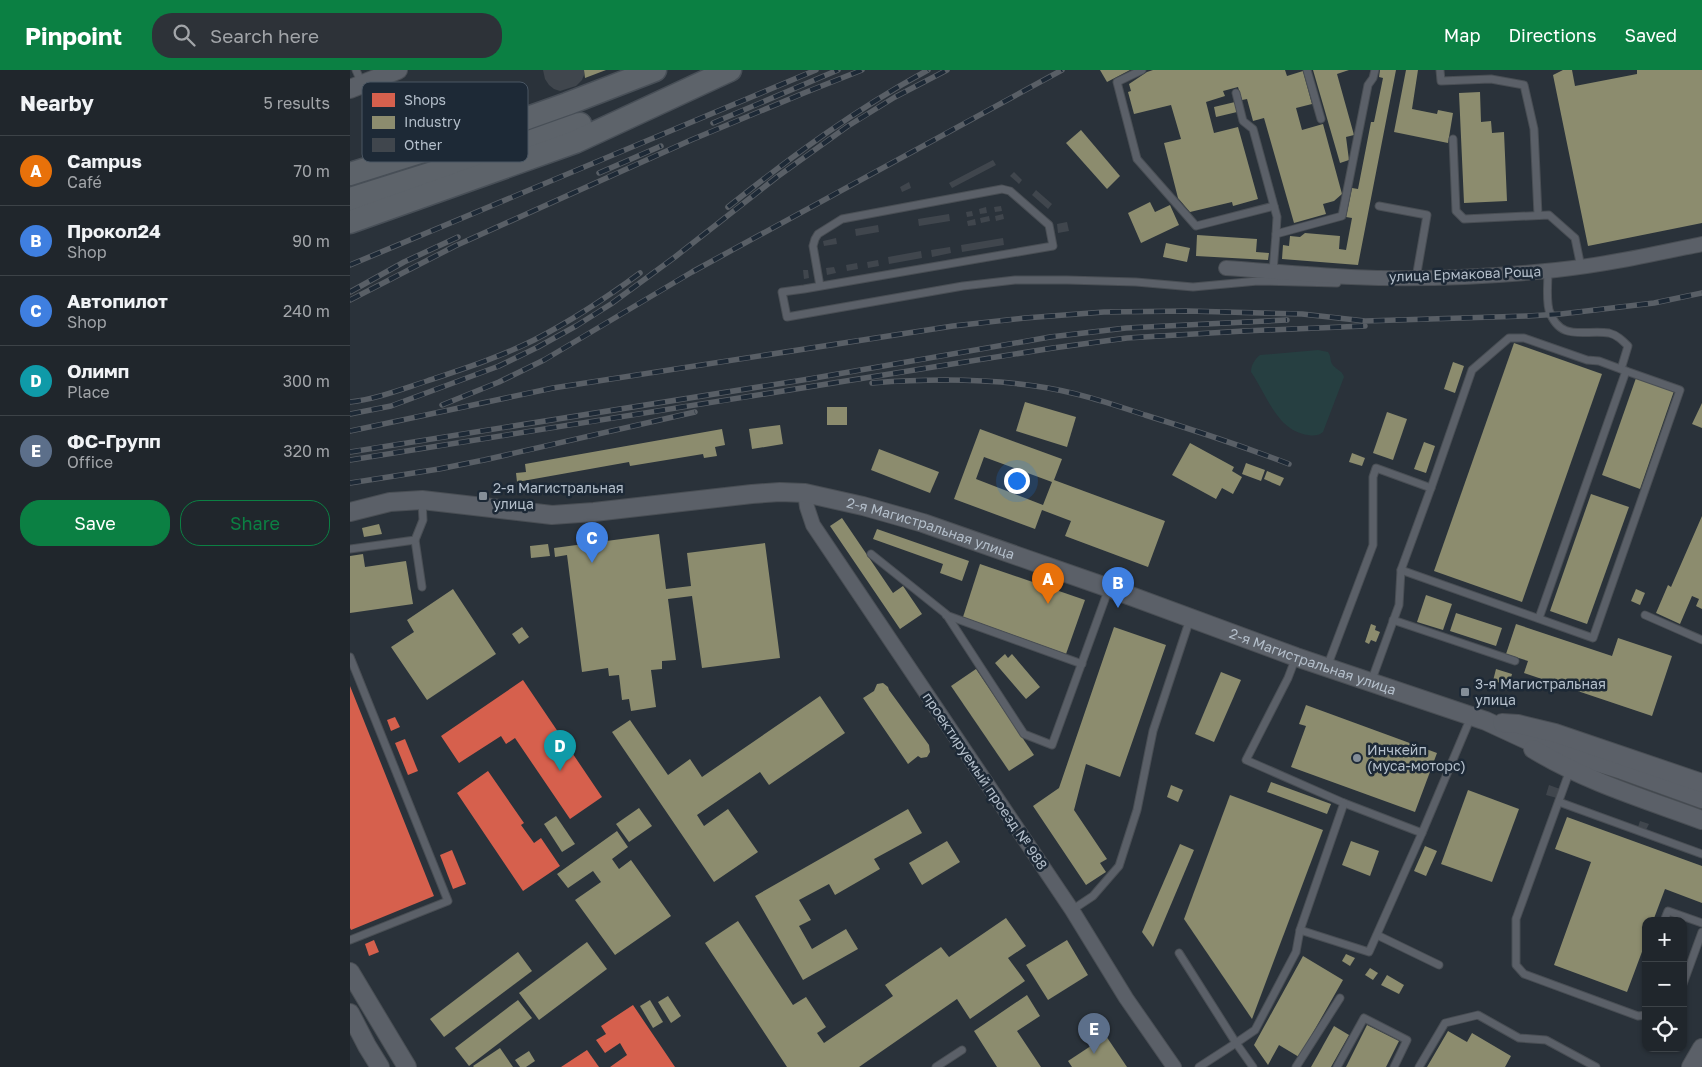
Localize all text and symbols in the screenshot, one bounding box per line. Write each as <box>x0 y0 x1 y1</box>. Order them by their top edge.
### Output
search box <box>152 13 502 58</box>
text: Pinpoint <box>25 21 122 50</box>
icon: search <box>170 21 198 49</box>
text: Search here <box>210 24 319 47</box>
text: Map <box>1444 24 1480 46</box>
text: Directions <box>1508 24 1596 46</box>
text: Saved <box>1624 24 1677 46</box>
legend <box>362 82 528 162</box>
text: Nearby <box>20 90 94 116</box>
text: Shops <box>404 91 446 108</box>
text: 5 results <box>264 93 330 113</box>
text: Industry <box>404 113 461 130</box>
text: Other <box>404 136 443 153</box>
text: Campus <box>67 149 142 172</box>
text: A <box>30 161 42 181</box>
text: 70 m <box>293 161 330 181</box>
text: Café <box>67 172 102 192</box>
text: Прокол24 <box>67 219 161 242</box>
text: B <box>30 231 42 251</box>
text: 90 m <box>292 231 330 251</box>
text: Shop <box>67 242 107 262</box>
street label: улица Ермакова Роща <box>1389 262 1541 285</box>
text: Автопилот <box>67 289 168 312</box>
text: C <box>30 301 42 321</box>
text: 240 m <box>283 301 330 321</box>
text: Shop <box>67 312 107 332</box>
text: Олимп <box>67 359 129 382</box>
text: D <box>30 371 42 391</box>
text: 300 m <box>283 371 330 391</box>
text: Place <box>67 382 110 402</box>
text: ФС-Групп <box>67 429 161 452</box>
text: E <box>31 441 41 461</box>
text: 320 m <box>283 441 330 461</box>
text: Office <box>67 452 113 472</box>
your location <box>1004 468 1030 494</box>
place label: 2-я Магистральная улица <box>493 479 624 512</box>
marker: 2-я Магистральная улица <box>477 490 489 502</box>
street label: 2-я Магистральная улица <box>845 494 1017 562</box>
button: Save <box>20 500 170 546</box>
button: Share <box>180 500 330 546</box>
pin: C <box>576 522 608 563</box>
pin: A <box>1032 563 1064 604</box>
pin: B <box>1102 567 1134 608</box>
street label: 2-я Магистральная улица <box>1227 624 1399 698</box>
place label: 3-я Магистральная улица <box>1475 675 1606 708</box>
marker: 3-я Магистральная улица <box>1459 686 1471 698</box>
street label: проектируемый проезд № 988 <box>919 689 1051 873</box>
pin: D <box>544 730 576 771</box>
place label: Инчкейп (муса-моторс) <box>1367 741 1466 774</box>
marker: Инчкейп (муса-моторс) <box>1351 752 1363 764</box>
map controls <box>1642 917 1687 1052</box>
button: + <box>1642 917 1687 962</box>
button: − <box>1642 962 1687 1007</box>
button: locate <box>1642 1007 1687 1052</box>
pin: E <box>1078 1013 1110 1054</box>

